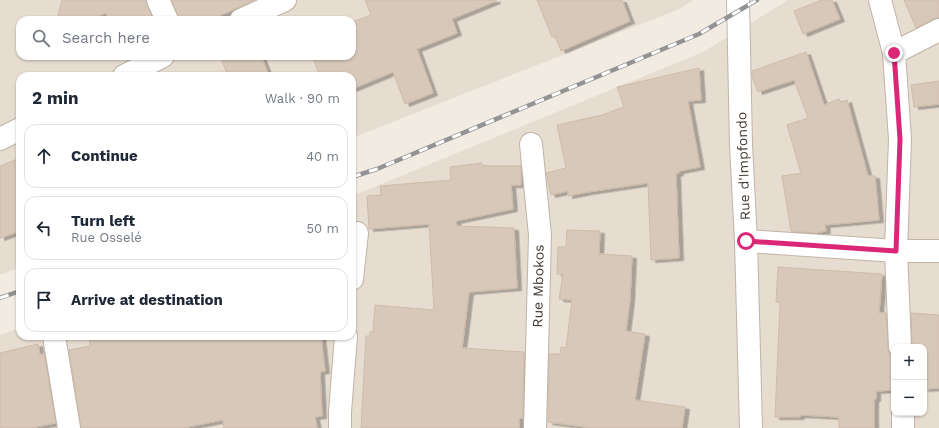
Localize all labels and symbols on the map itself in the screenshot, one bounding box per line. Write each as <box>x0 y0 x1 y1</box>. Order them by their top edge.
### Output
route end <box>885 44 903 62</box>
street label: Rue d'Impfondo <box>733 112 753 220</box>
route start <box>737 232 755 250</box>
street label: Rue Mbokos <box>529 244 547 328</box>

